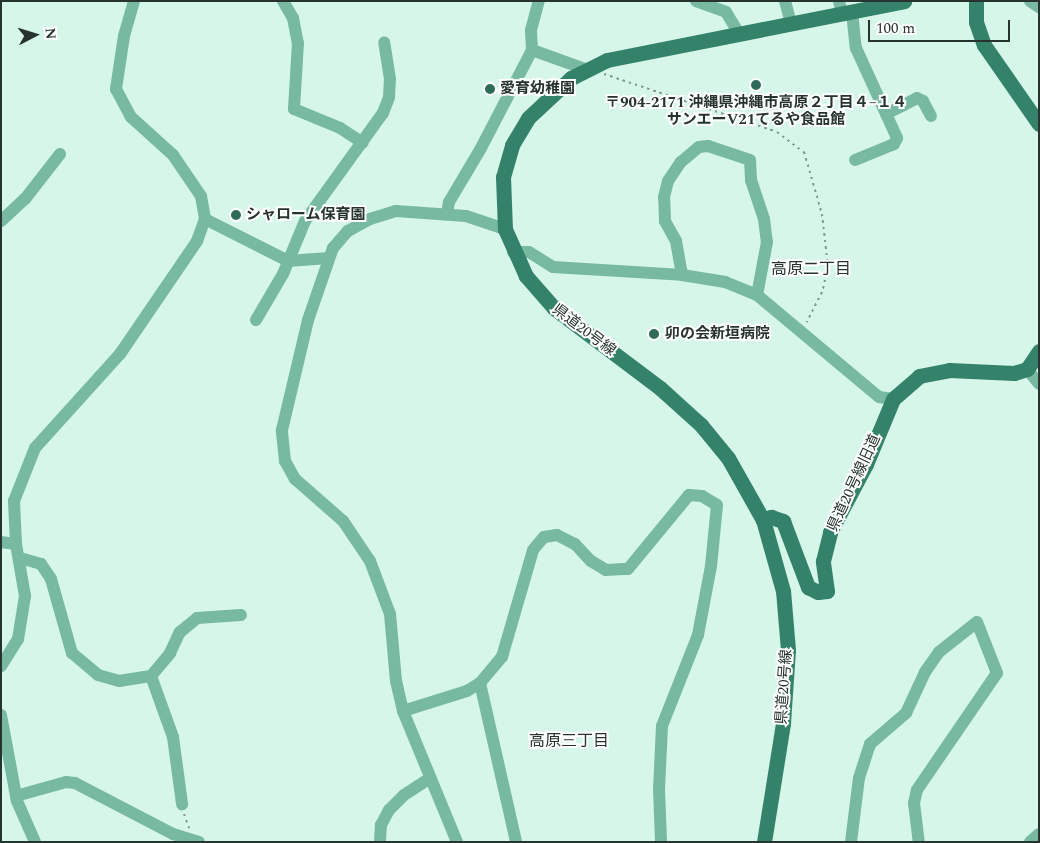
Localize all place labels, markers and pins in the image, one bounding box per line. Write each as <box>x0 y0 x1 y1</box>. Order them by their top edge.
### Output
marker: 〒904-2171 沖縄県沖縄市高原２丁目４−１４ サンエーV21てるや食品館 <box>750 79 762 91</box>
place label: 愛育幼稚園 <box>500 80 575 98</box>
marker: 愛育幼稚園 <box>484 83 496 95</box>
place label: 〒904-2171 沖縄県沖縄市高原２丁目４−１４ サンエーV21てるや食品館 <box>605 93 907 128</box>
place label: シャローム保育園 <box>246 206 366 224</box>
marker: シャローム保育園 <box>230 209 242 221</box>
place label: 卯の会新垣病院 <box>665 325 770 343</box>
marker: 卯の会新垣病院 <box>647 327 661 341</box>

